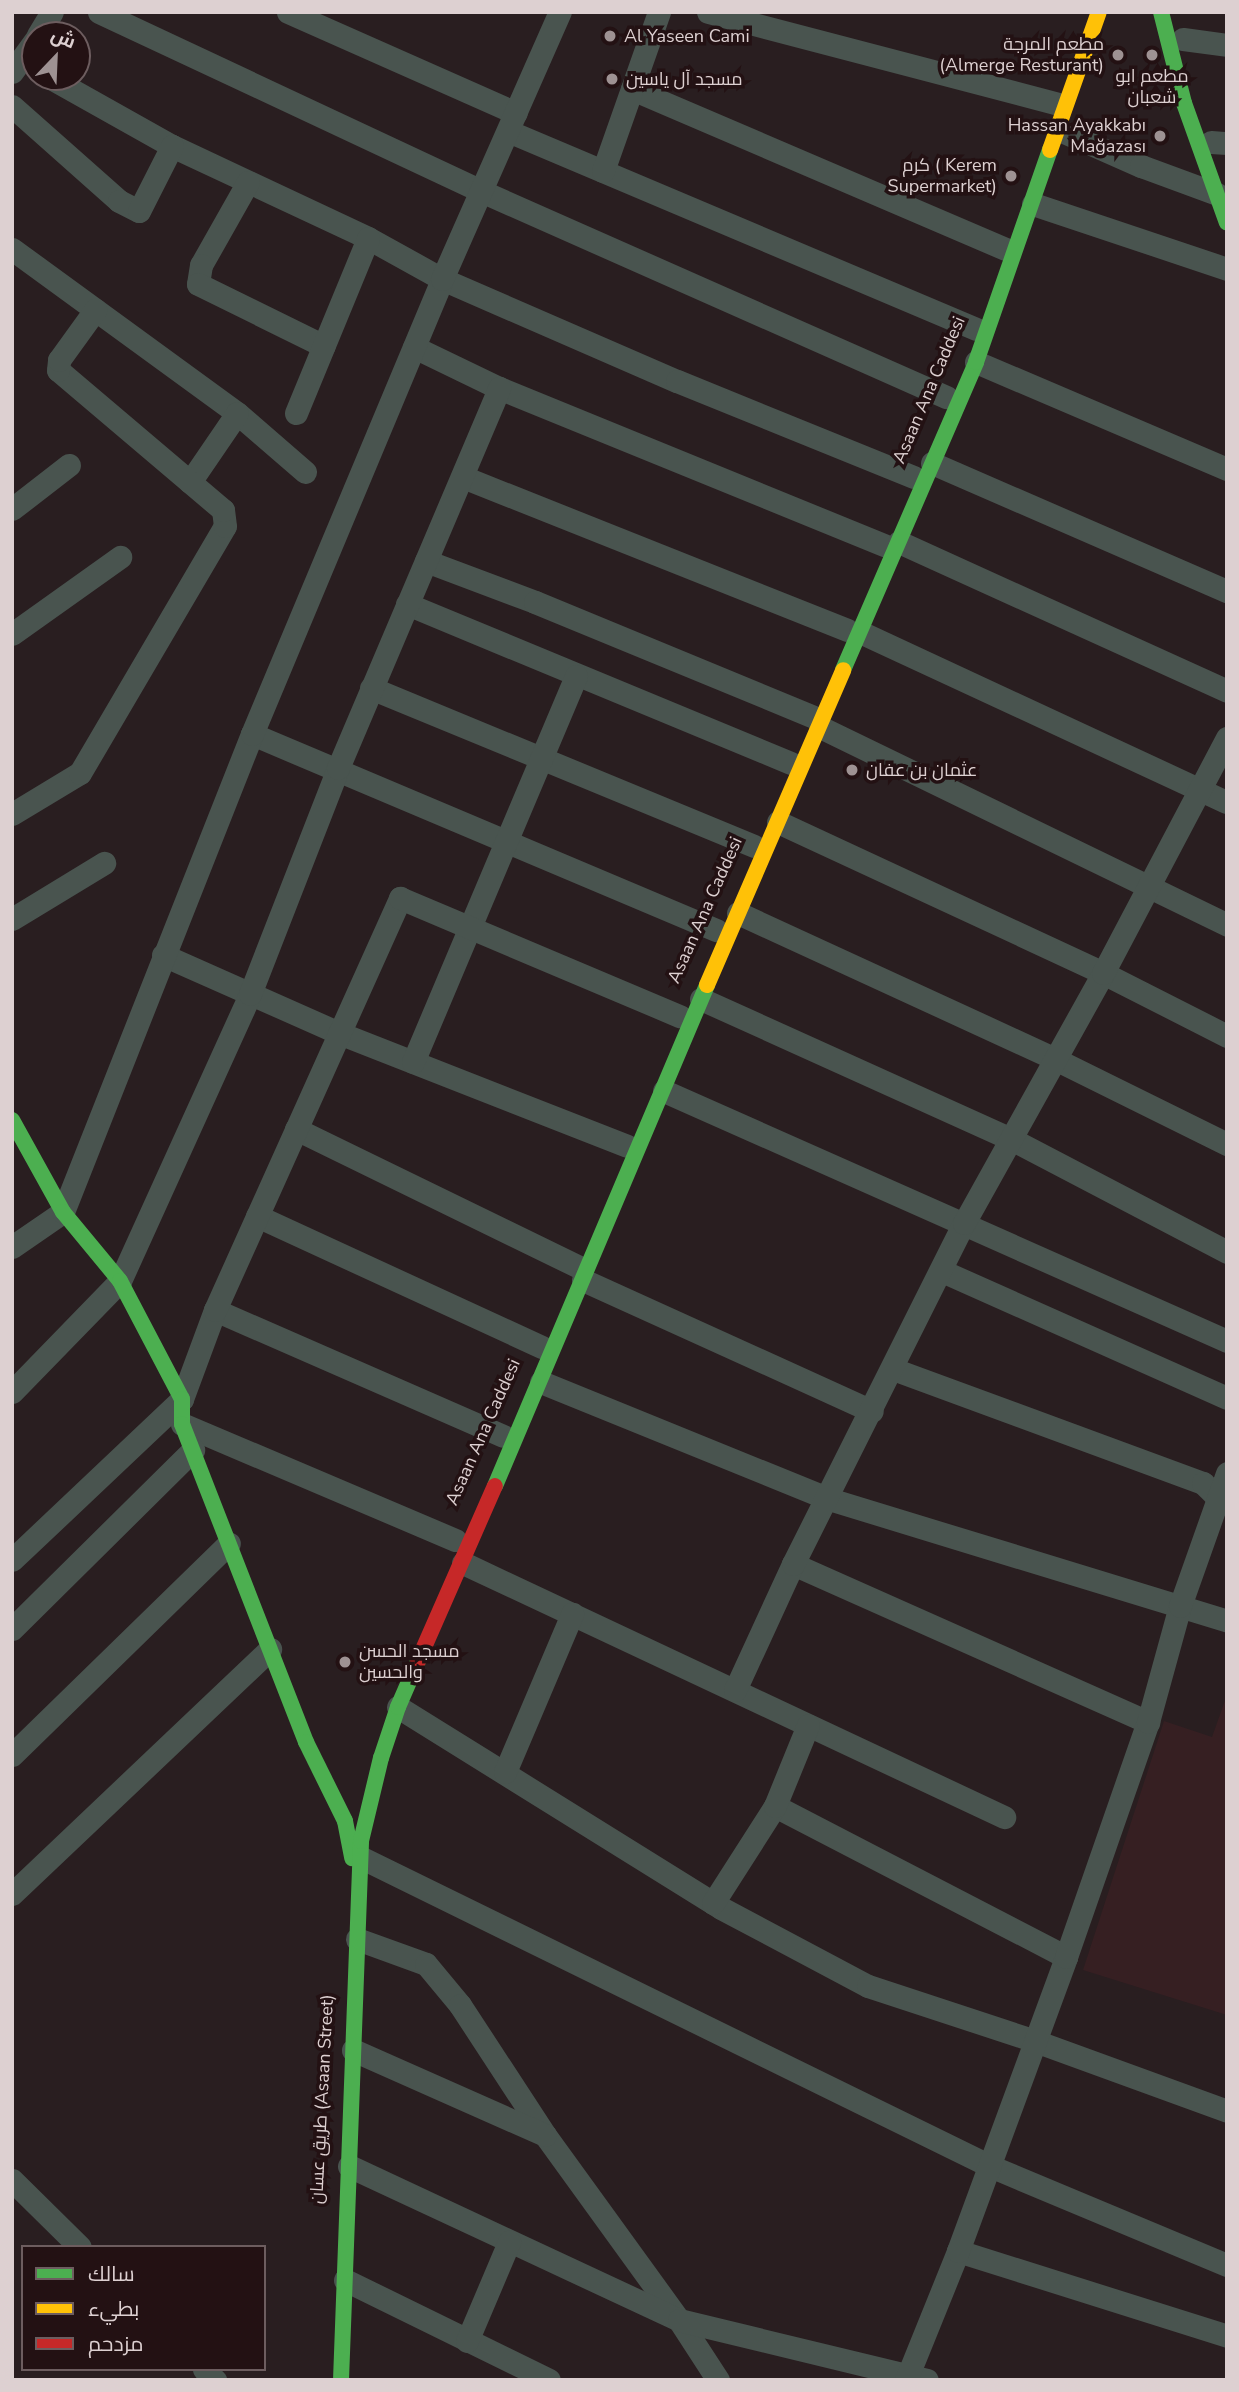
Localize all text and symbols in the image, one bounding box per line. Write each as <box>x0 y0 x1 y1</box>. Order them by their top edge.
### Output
north arrow <box>21 21 91 91</box>
text: ش <box>47 22 80 55</box>
place label: Al Yaseen Cami <box>624 25 750 47</box>
marker: Al Yaseen Cami <box>602 28 618 44</box>
place label: مطعم المرجة (Almerge Resturant) <box>938 34 1104 76</box>
marker: مطعم المرجة (Almerge Resturant) <box>1110 47 1126 63</box>
marker: مطعم ابو شعبان <box>1144 47 1160 63</box>
place label: مطعم ابو شعبان <box>1115 66 1189 108</box>
place label: مسجد آل ياسين <box>626 68 742 90</box>
marker: مسجد آل ياسين <box>604 71 620 87</box>
place label: Hassan Ayakkabı Mağazası <box>1008 115 1146 158</box>
marker: Hassan Ayakkabı Mağazası <box>1152 128 1168 144</box>
place label: كرم ( Kerem Supermarket) <box>886 155 997 198</box>
marker: كرم ( Kerem Supermarket) <box>1003 168 1019 184</box>
street label: Asaan Ana Caddesi <box>888 313 970 467</box>
place label: عثمان بن عفان <box>866 759 977 781</box>
marker: عثمان بن عفان <box>844 762 860 778</box>
street label: Asaan Ana Caddesi <box>663 833 747 987</box>
street label: Asaan Ana Caddesi <box>441 1355 525 1509</box>
place label: مسجد الحسن والحسين <box>359 1641 460 1684</box>
marker: مسجد الحسن والحسين <box>337 1654 353 1670</box>
street label: طريق عسان (Asaan Street) <box>306 1993 338 2205</box>
legend <box>21 2245 266 2371</box>
text: سالك <box>88 2260 135 2288</box>
text: بطيء <box>88 2295 139 2323</box>
text: مزدحم <box>88 2330 143 2358</box>

